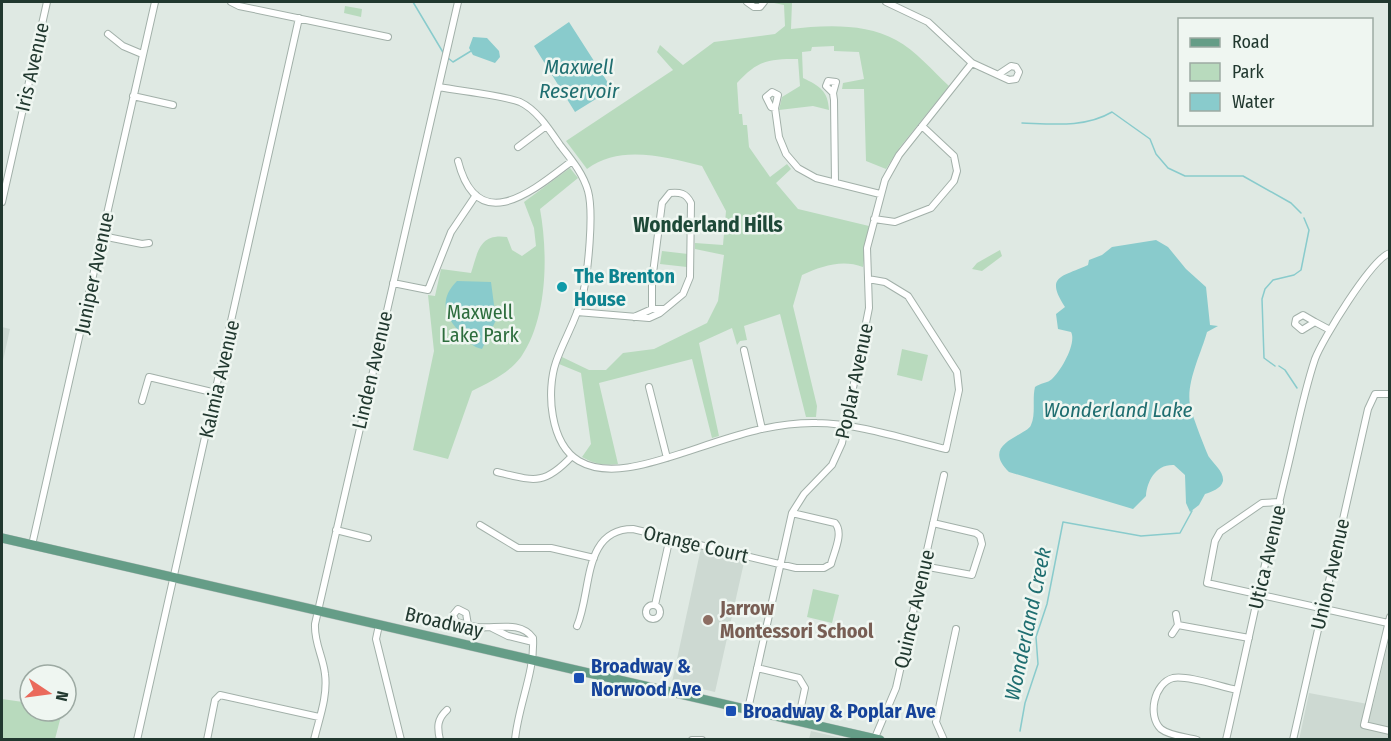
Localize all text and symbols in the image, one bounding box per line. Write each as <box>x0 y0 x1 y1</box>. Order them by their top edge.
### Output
legend <box>1178 18 1373 126</box>
street label: Iris Avenue <box>10 20 54 114</box>
text: Road <box>1232 31 1269 53</box>
water label: Maxwell Reservoir <box>539 54 620 104</box>
text: Park <box>1232 61 1265 83</box>
text: Water <box>1232 91 1275 113</box>
street label: Juniper Avenue <box>69 210 119 336</box>
district label: Wonderland Hills <box>633 212 783 238</box>
place label: The Brenton House <box>574 264 675 311</box>
marker: The Brenton House <box>555 280 569 294</box>
park label: Maxwell Lake Park <box>441 300 520 347</box>
street label: Linden Avenue <box>347 309 397 431</box>
street label: Kalmia Avenue <box>194 318 244 440</box>
street label: Poplar Avenue <box>830 321 878 441</box>
water label: Wonderland Lake <box>1043 397 1193 423</box>
street label: Utica Avenue <box>1243 503 1291 611</box>
street label: Union Avenue <box>1306 516 1354 632</box>
street label: Orange Court <box>641 520 751 568</box>
water label: Wonderland Creek <box>999 545 1057 703</box>
street label: Quince Avenue <box>889 547 939 671</box>
place label: Jarrow Montessori School <box>719 596 874 643</box>
street label: Broadway <box>403 601 485 643</box>
marker: Jarrow Montessori School <box>701 613 715 627</box>
place label: Broadway & Norwood Ave <box>591 654 701 701</box>
north arrow <box>18 663 78 723</box>
marker: Broadway & Norwood Ave <box>572 671 586 685</box>
text: N <box>52 689 72 703</box>
place label: Broadway & Poplar Ave <box>743 699 936 723</box>
marker: Broadway & Poplar Ave <box>724 704 738 718</box>

